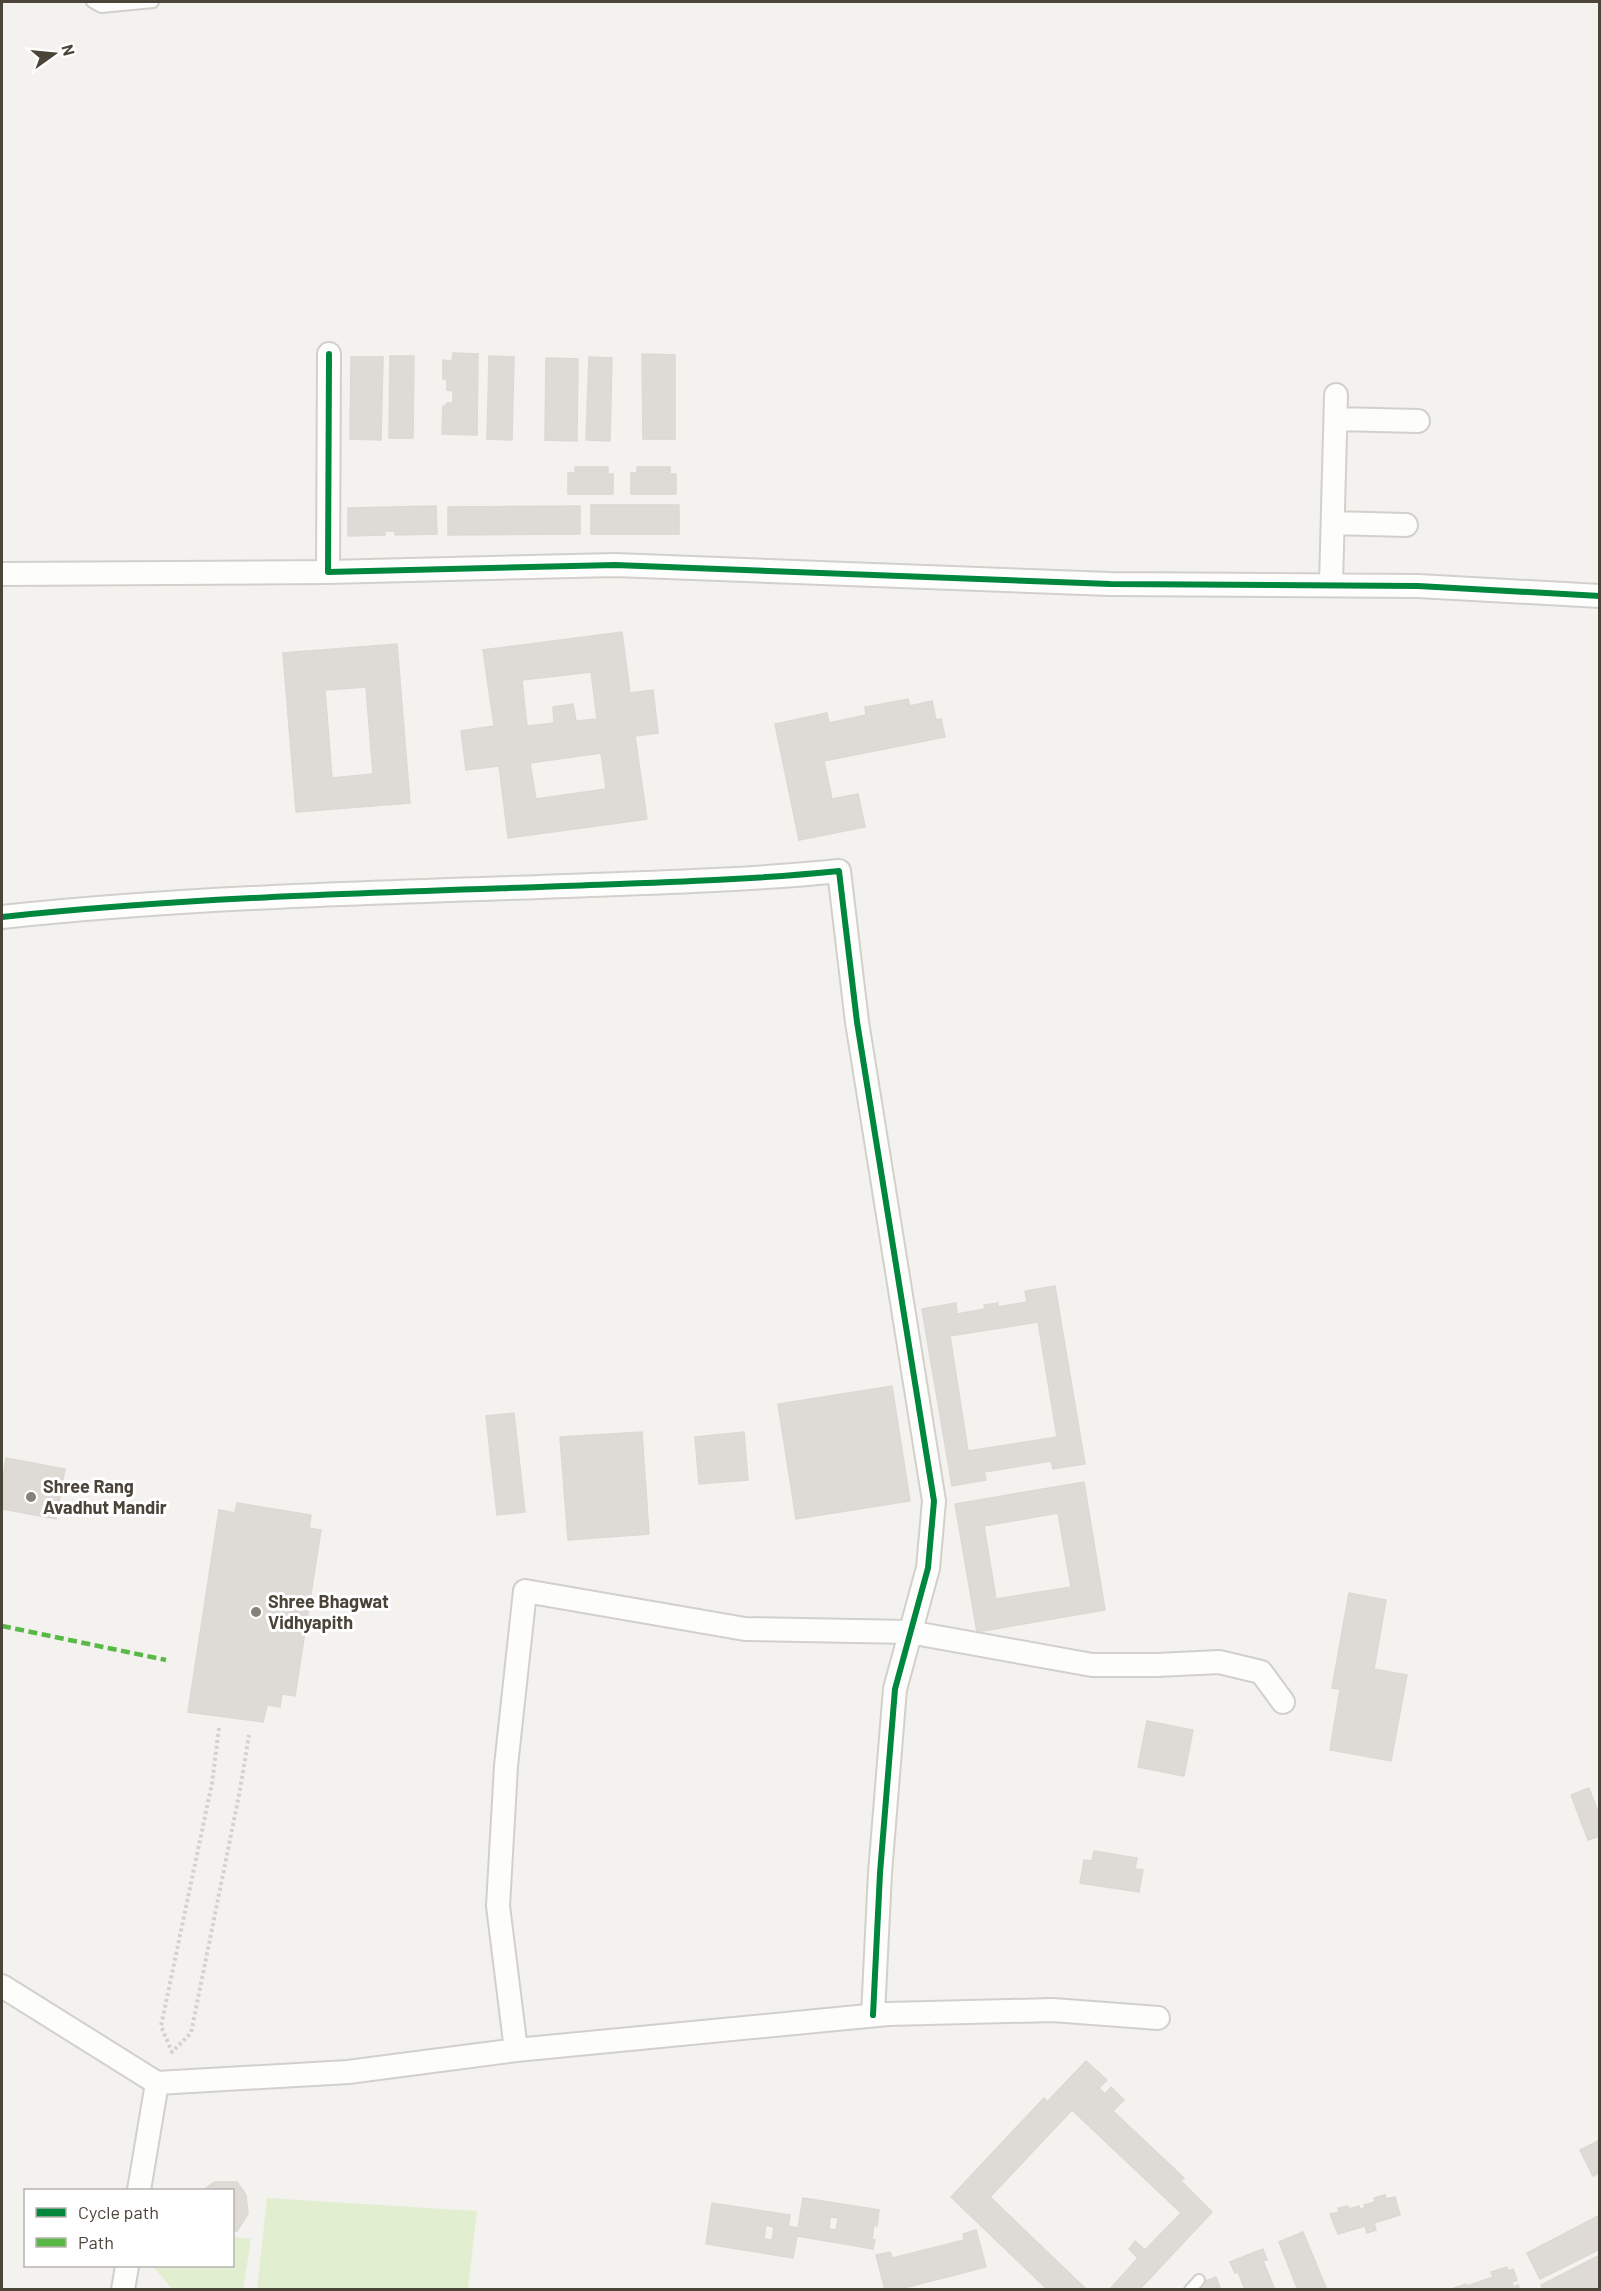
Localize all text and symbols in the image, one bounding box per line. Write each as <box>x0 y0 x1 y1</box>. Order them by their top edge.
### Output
north arrow <box>24 24 84 84</box>
text: N <box>58 42 80 58</box>
place label: Shree Rang Avadhut Mandir <box>43 1475 167 1518</box>
marker: Shree Rang Avadhut Mandir <box>24 1490 38 1504</box>
place label: Shree Bhagwat Vidhyapith <box>268 1590 389 1633</box>
marker: Shree Bhagwat Vidhyapith <box>249 1605 263 1619</box>
legend <box>24 2189 234 2267</box>
text: Cycle path <box>78 2201 159 2223</box>
text: Path <box>78 2231 114 2253</box>

